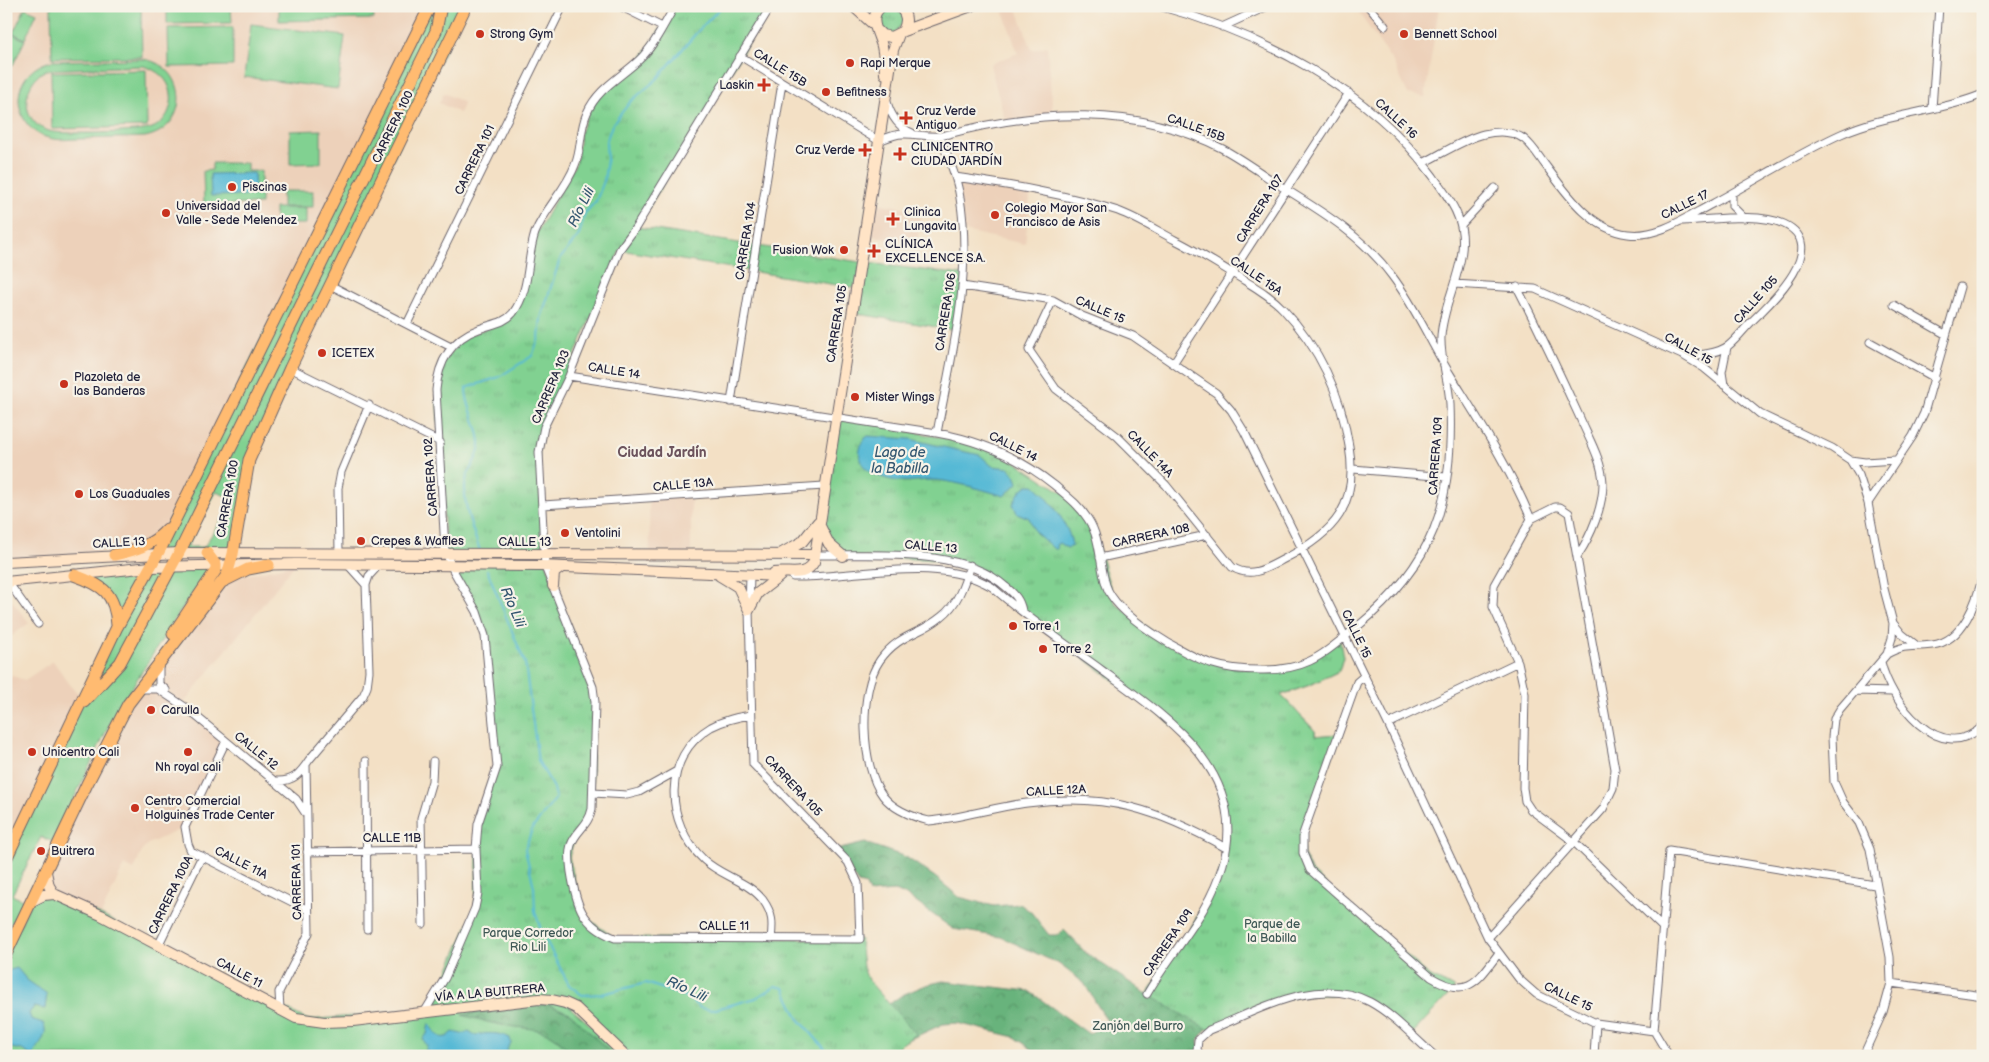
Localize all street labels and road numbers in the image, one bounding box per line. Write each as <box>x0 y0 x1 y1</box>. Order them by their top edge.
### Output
street label: CALLE 15B <box>750 46 810 90</box>
street label: CARRERA 100 <box>369 88 417 166</box>
street label: CALLE 16 <box>1372 96 1420 142</box>
street label: CALLE 15B <box>1165 111 1227 145</box>
street label: CARRERA 101 <box>452 122 498 198</box>
street label: CARRERA 107 <box>1233 172 1287 246</box>
street label: CALLE 17 <box>1659 187 1711 223</box>
street label: CARRERA 104 <box>732 200 760 281</box>
street label: CALLE 15A <box>1227 253 1285 299</box>
street label: CARRERA 106 <box>932 272 960 352</box>
street label: CALLE 105 <box>1731 273 1782 327</box>
street label: CARRERA 105 <box>823 284 851 364</box>
street label: CALLE 15 <box>1073 293 1127 327</box>
street label: CALLE 15 <box>1661 330 1715 368</box>
street label: CARRERA 103 <box>529 348 573 426</box>
street label: CALLE 14 <box>587 359 642 383</box>
street label: CARRERA 109 <box>1426 416 1446 496</box>
street label: CALLE 14A <box>1124 427 1177 481</box>
street label: CALLE 14 <box>986 428 1041 466</box>
street label: CARRERA 102 <box>421 437 441 517</box>
street label: CARRERA 100 <box>214 459 242 539</box>
street label: CALLE 13A <box>652 475 714 495</box>
street label: CARRERA 108 <box>1111 520 1191 552</box>
street label: CALLE 13 <box>92 534 146 552</box>
street label: CALLE 13 <box>499 535 551 550</box>
street label: CALLE 13 <box>904 537 958 557</box>
street label: CALLE 15 <box>1338 607 1374 661</box>
street label: CALLE 12 <box>231 729 281 773</box>
street label: CARRERA 105 <box>761 752 825 820</box>
street label: CALLE 12A <box>1026 782 1087 800</box>
street label: CALLE 11B <box>363 831 421 846</box>
street label: CALLE 11A <box>212 843 271 883</box>
street label: CARRERA 101 <box>289 844 305 920</box>
street label: CARRERA 100A <box>145 852 197 937</box>
street label: CARRERA 109 <box>1140 906 1196 980</box>
street label: CALLE 11 <box>699 919 749 934</box>
street label: CALLE 11 <box>213 955 265 991</box>
street label: VÍA A LA BUITRERA <box>434 979 546 1005</box>
street label: CALLE 15 <box>1541 979 1595 1015</box>

